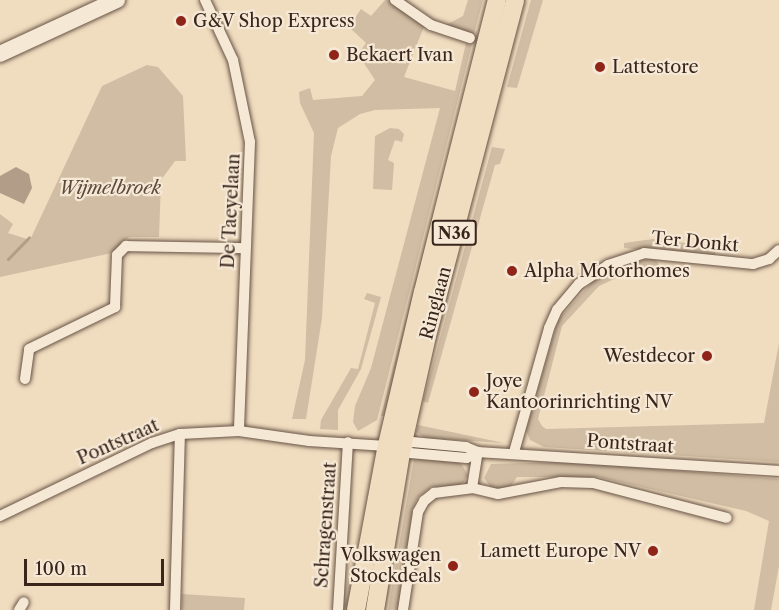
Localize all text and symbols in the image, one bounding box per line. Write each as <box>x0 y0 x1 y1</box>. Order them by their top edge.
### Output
place label: G&V Shop Express <box>193 10 355 32</box>
marker: G&V Shop Express <box>174 14 188 28</box>
place label: Bekaert Ivan <box>346 44 453 66</box>
marker: Bekaert Ivan <box>327 48 341 62</box>
place label: Lattestore <box>612 56 699 78</box>
marker: Lattestore <box>593 60 607 74</box>
street label: De Taeyelaan <box>217 153 245 269</box>
park label: Wijmelbroek <box>59 177 161 199</box>
road number: N36 <box>432 220 476 246</box>
street label: Ter Donkt <box>650 227 740 257</box>
place label: Alpha Motorhomes <box>524 260 690 282</box>
street label: Ringlaan <box>416 264 456 342</box>
marker: Alpha Motorhomes <box>505 264 519 278</box>
place label: Westdecor <box>604 345 695 367</box>
marker: Westdecor <box>700 349 714 363</box>
place label: Joye Kantoorinrichting NV <box>486 371 673 413</box>
marker: Joye Kantoorinrichting NV <box>467 385 481 399</box>
street label: Pontstraat <box>74 414 162 470</box>
street label: Pontstraat <box>586 430 674 458</box>
street label: Schragenstraat <box>311 461 341 589</box>
place label: Lamett Europe NV <box>480 540 641 562</box>
marker: Lamett Europe NV <box>646 544 660 558</box>
place label: Volkswagen Stockdeals <box>340 545 441 588</box>
scale bar <box>27 547 166 585</box>
text: 100 m <box>35 558 87 580</box>
marker: Volkswagen Stockdeals <box>446 559 460 573</box>

